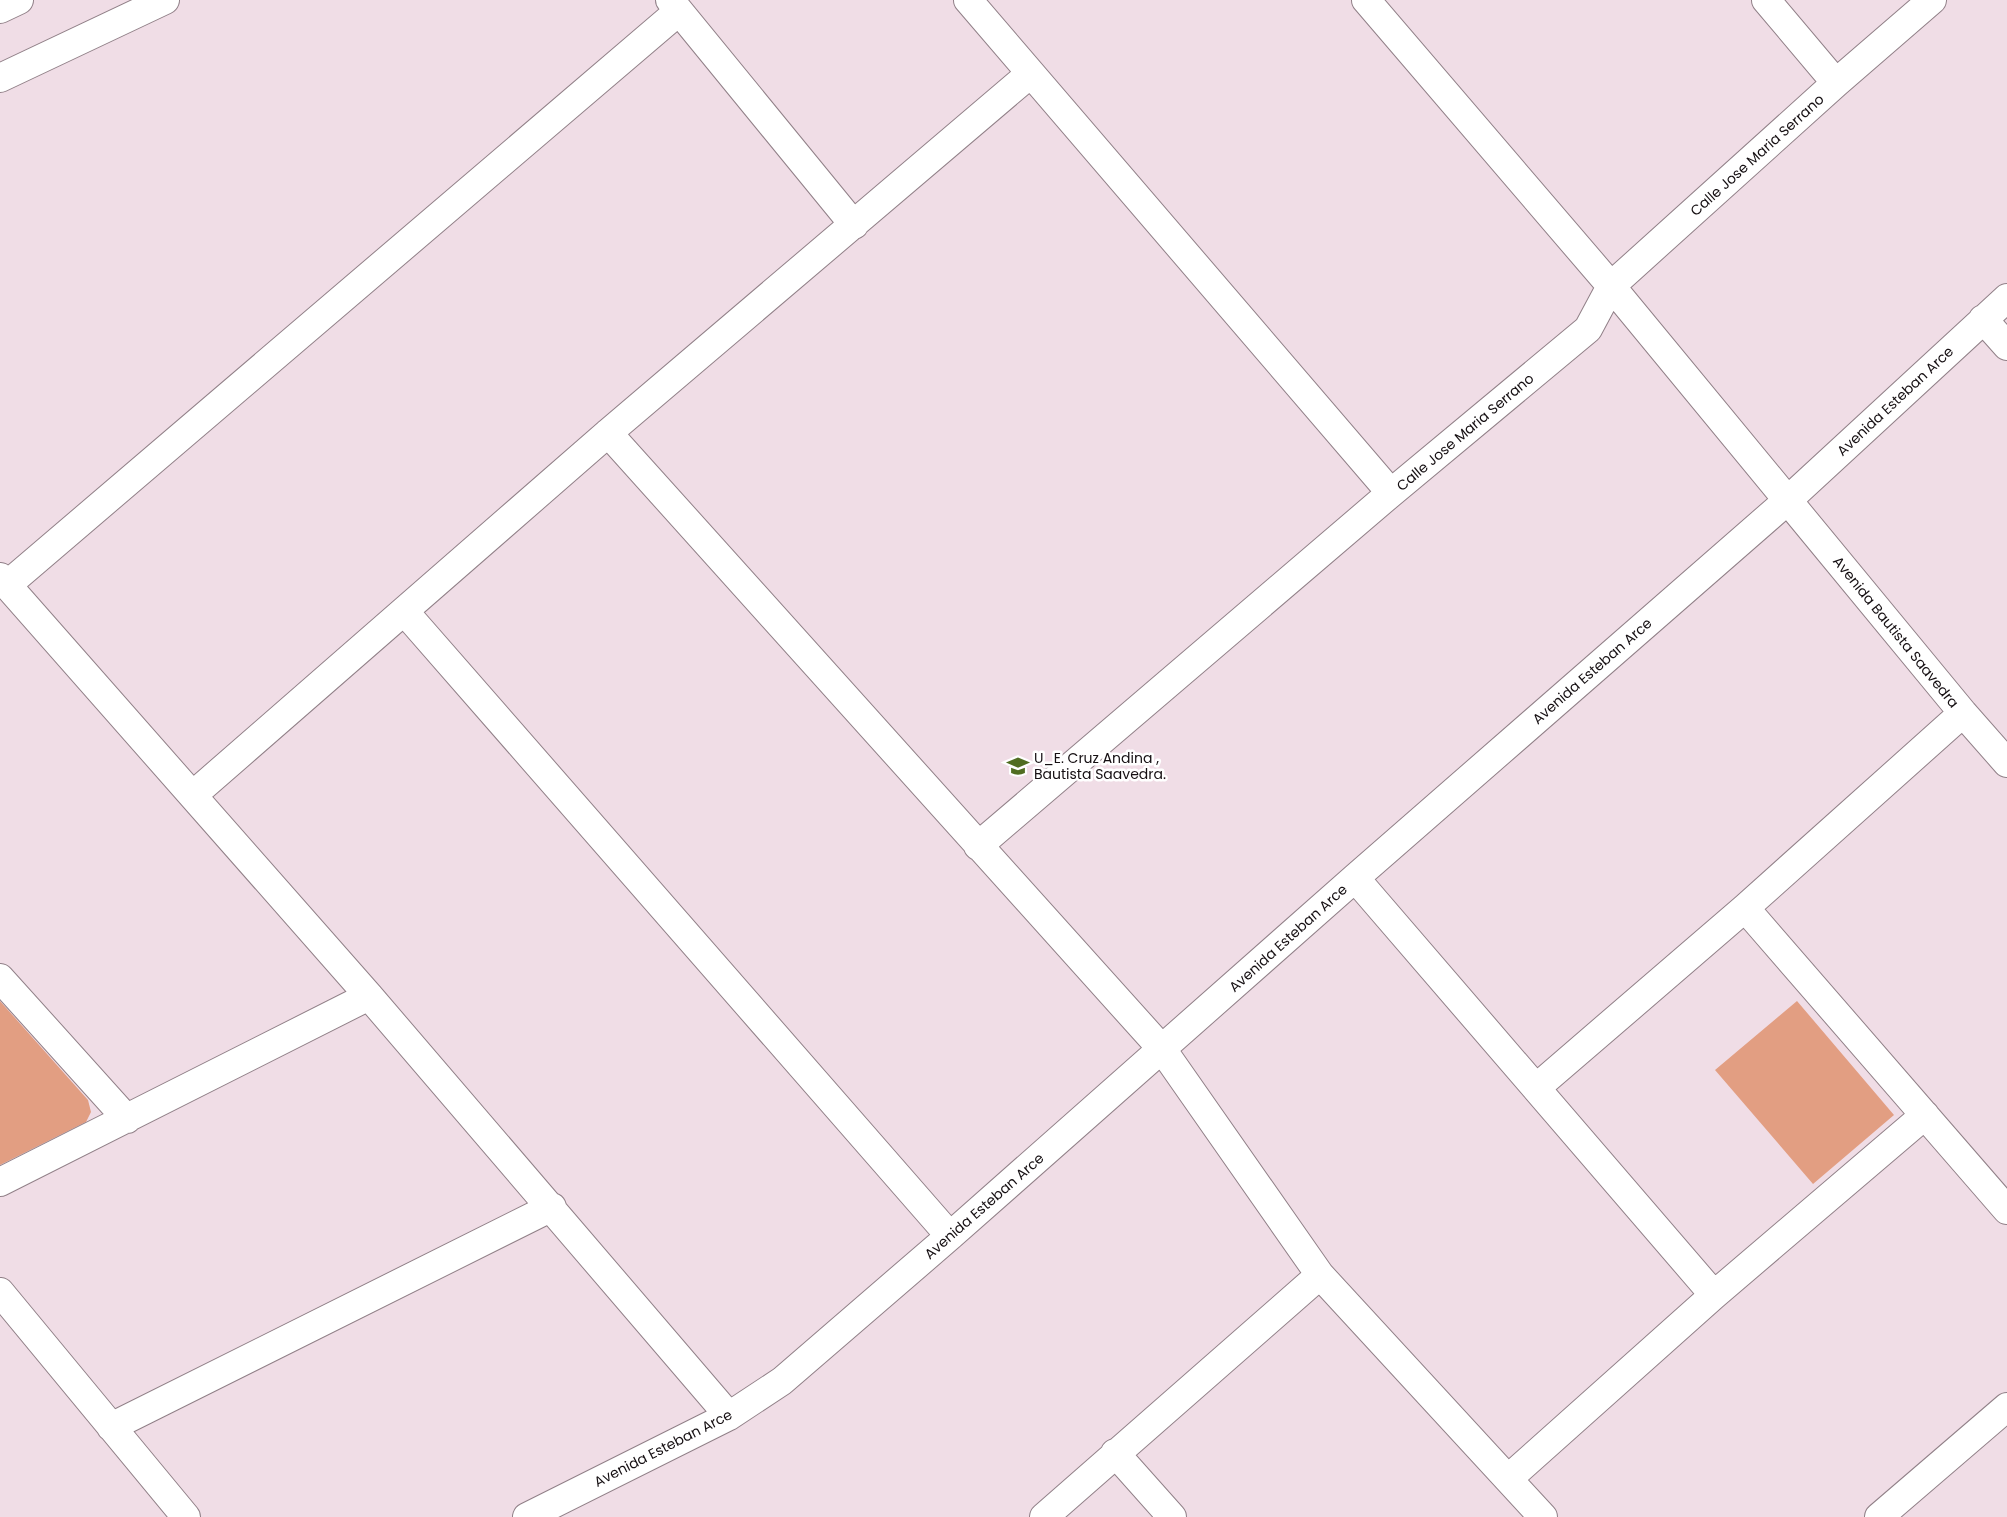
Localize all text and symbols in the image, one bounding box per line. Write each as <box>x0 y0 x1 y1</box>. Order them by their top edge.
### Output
street label: Calle Jose Maria Serrano <box>1686 89 1828 221</box>
street label: Avenida Esteban Arce <box>1832 341 1958 460</box>
street label: Calle Jose Maria Serrano <box>1392 368 1538 496</box>
street label: Avenida Bautista Saavedra <box>1828 552 1964 712</box>
street label: Avenida Esteban Arce <box>1528 613 1656 729</box>
place label: U_E. Cruz Andina , Bautista Saavedra. <box>1034 748 1166 784</box>
school or university icon: U_E. Cruz Andina , Bautista Saavedra. <box>1005 753 1031 779</box>
street label: Avenida Esteban Arce <box>1225 879 1352 997</box>
street label: Avenida Esteban Arce <box>920 1148 1048 1264</box>
street label: Avenida Esteban Arce <box>590 1404 736 1492</box>

